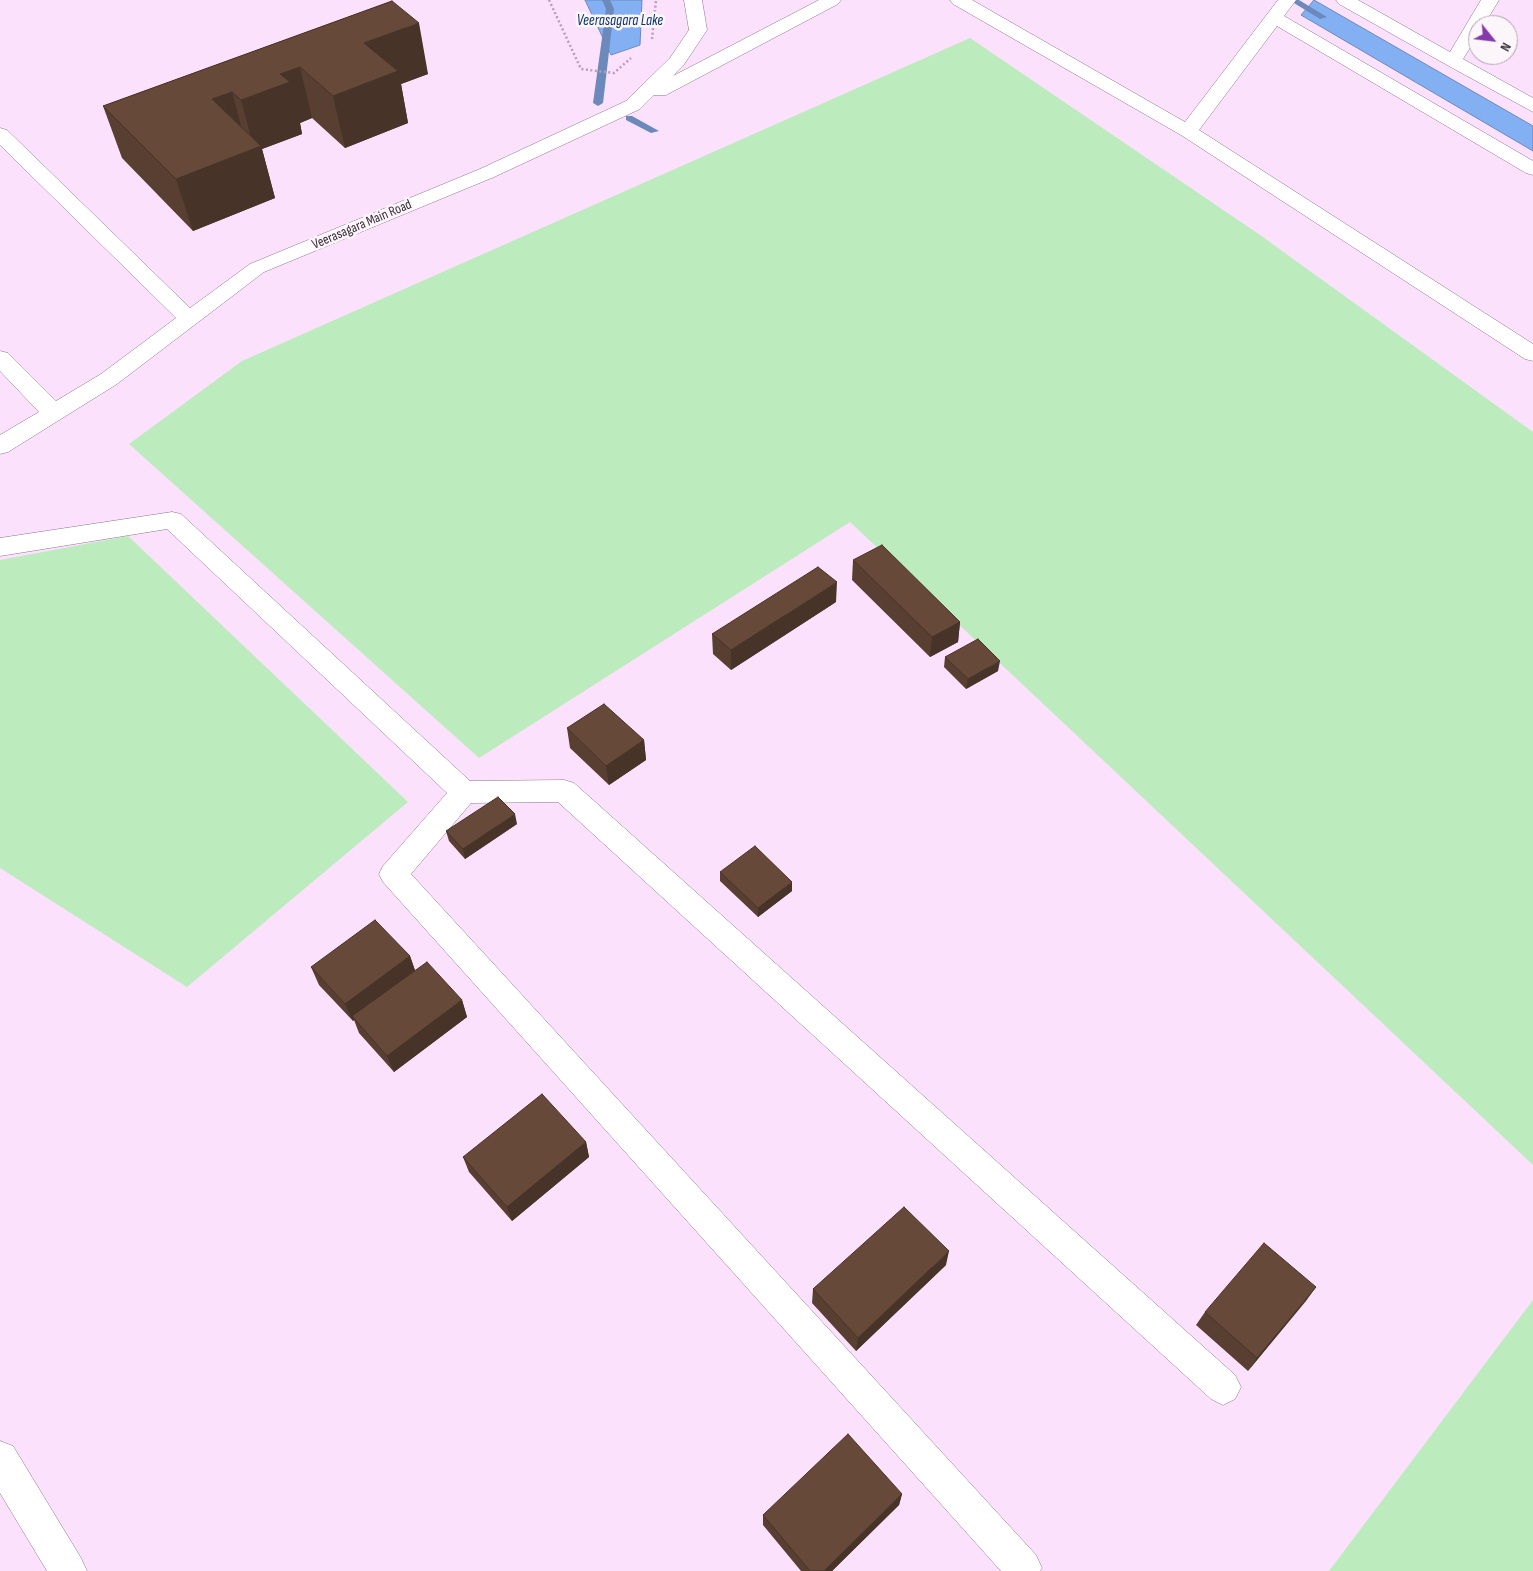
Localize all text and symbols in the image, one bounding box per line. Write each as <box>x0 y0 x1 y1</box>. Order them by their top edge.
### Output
water label: Veerasagara Lake <box>577 12 663 30</box>
north arrow <box>1468 15 1518 65</box>
text: N <box>1496 40 1515 54</box>
street label: Veerasagara Main Road <box>310 196 414 254</box>

